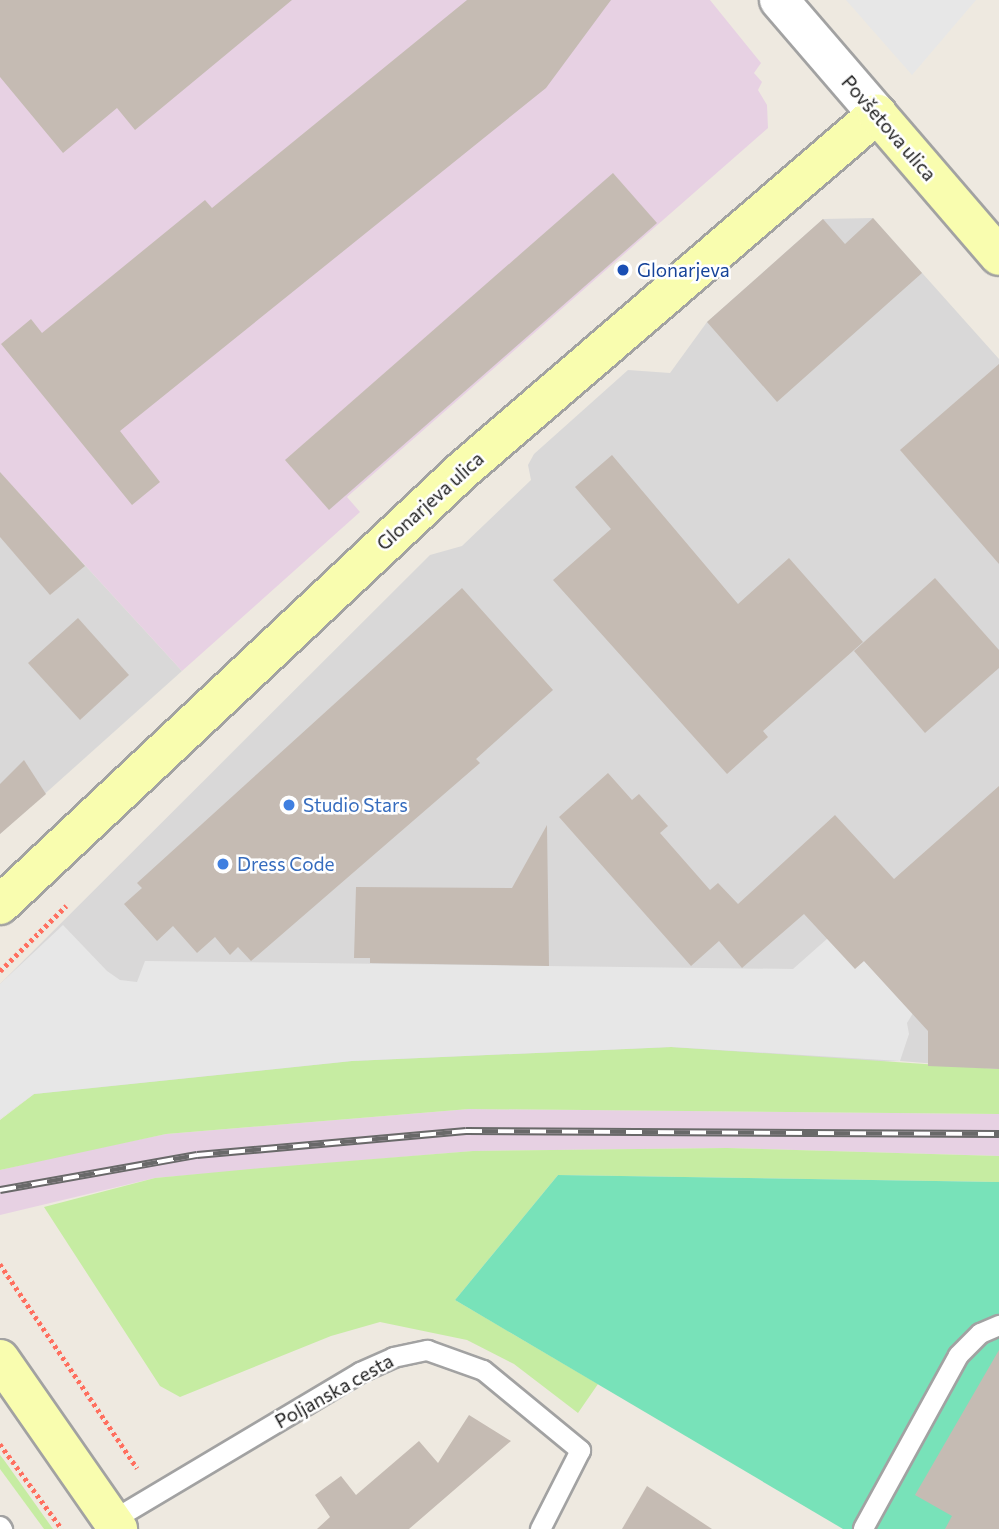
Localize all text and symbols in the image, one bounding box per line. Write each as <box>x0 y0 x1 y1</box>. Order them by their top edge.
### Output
street label: Povšetova ulica <box>837 71 941 185</box>
place label: Glonarjeva <box>637 259 730 281</box>
marker: Glonarjeva <box>615 262 631 278</box>
street label: Glonarjeva ulica <box>372 447 488 555</box>
place label: Studio Stars <box>303 794 408 816</box>
marker: Studio Stars <box>281 797 297 813</box>
place label: Dress Code <box>237 853 335 875</box>
marker: Dress Code <box>215 856 231 872</box>
street label: Poljanska cesta <box>271 1349 397 1433</box>

